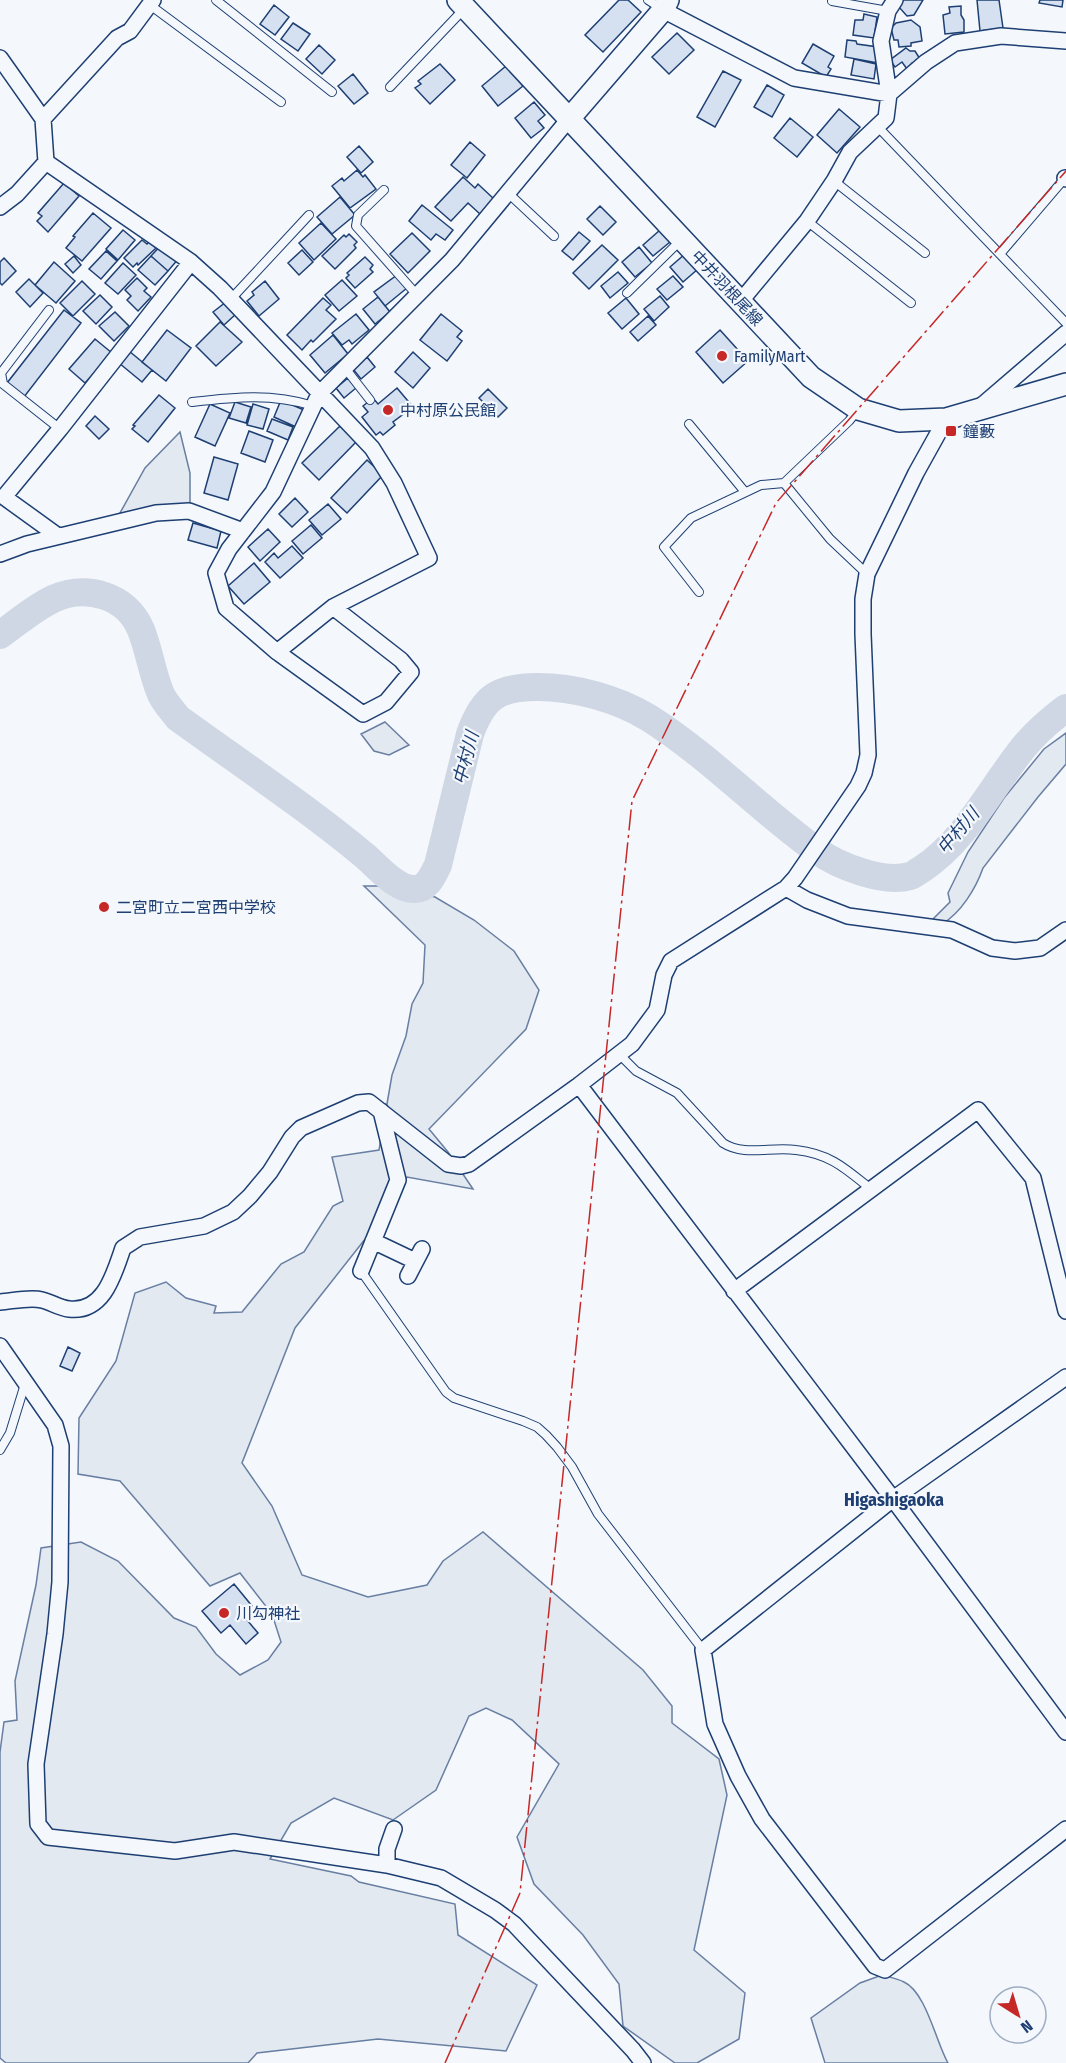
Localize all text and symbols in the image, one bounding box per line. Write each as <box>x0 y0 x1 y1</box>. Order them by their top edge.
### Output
street label: 中井羽根尾線 <box>687 246 767 330</box>
place label: FamilyMart <box>734 347 806 366</box>
marker: FamilyMart <box>715 349 729 363</box>
place label: 中村原公民館 <box>400 401 496 420</box>
marker: 中村原公民館 <box>381 403 395 417</box>
place label: 鐘藪 <box>963 422 995 441</box>
marker: 鐘藪 <box>944 424 958 438</box>
water label: 中村川 <box>448 727 484 787</box>
water label: 中村川 <box>932 802 985 859</box>
place label: 二宮町立二宮西中学校 <box>116 898 276 917</box>
marker: 二宮町立二宮西中学校 <box>97 900 111 914</box>
district label: Higashigaoka <box>844 1489 944 1511</box>
place label: 川勾神社 <box>236 1604 300 1623</box>
marker: 川勾神社 <box>217 1606 231 1620</box>
north arrow <box>988 1985 1048 2045</box>
text: N <box>1017 2016 1036 2037</box>

